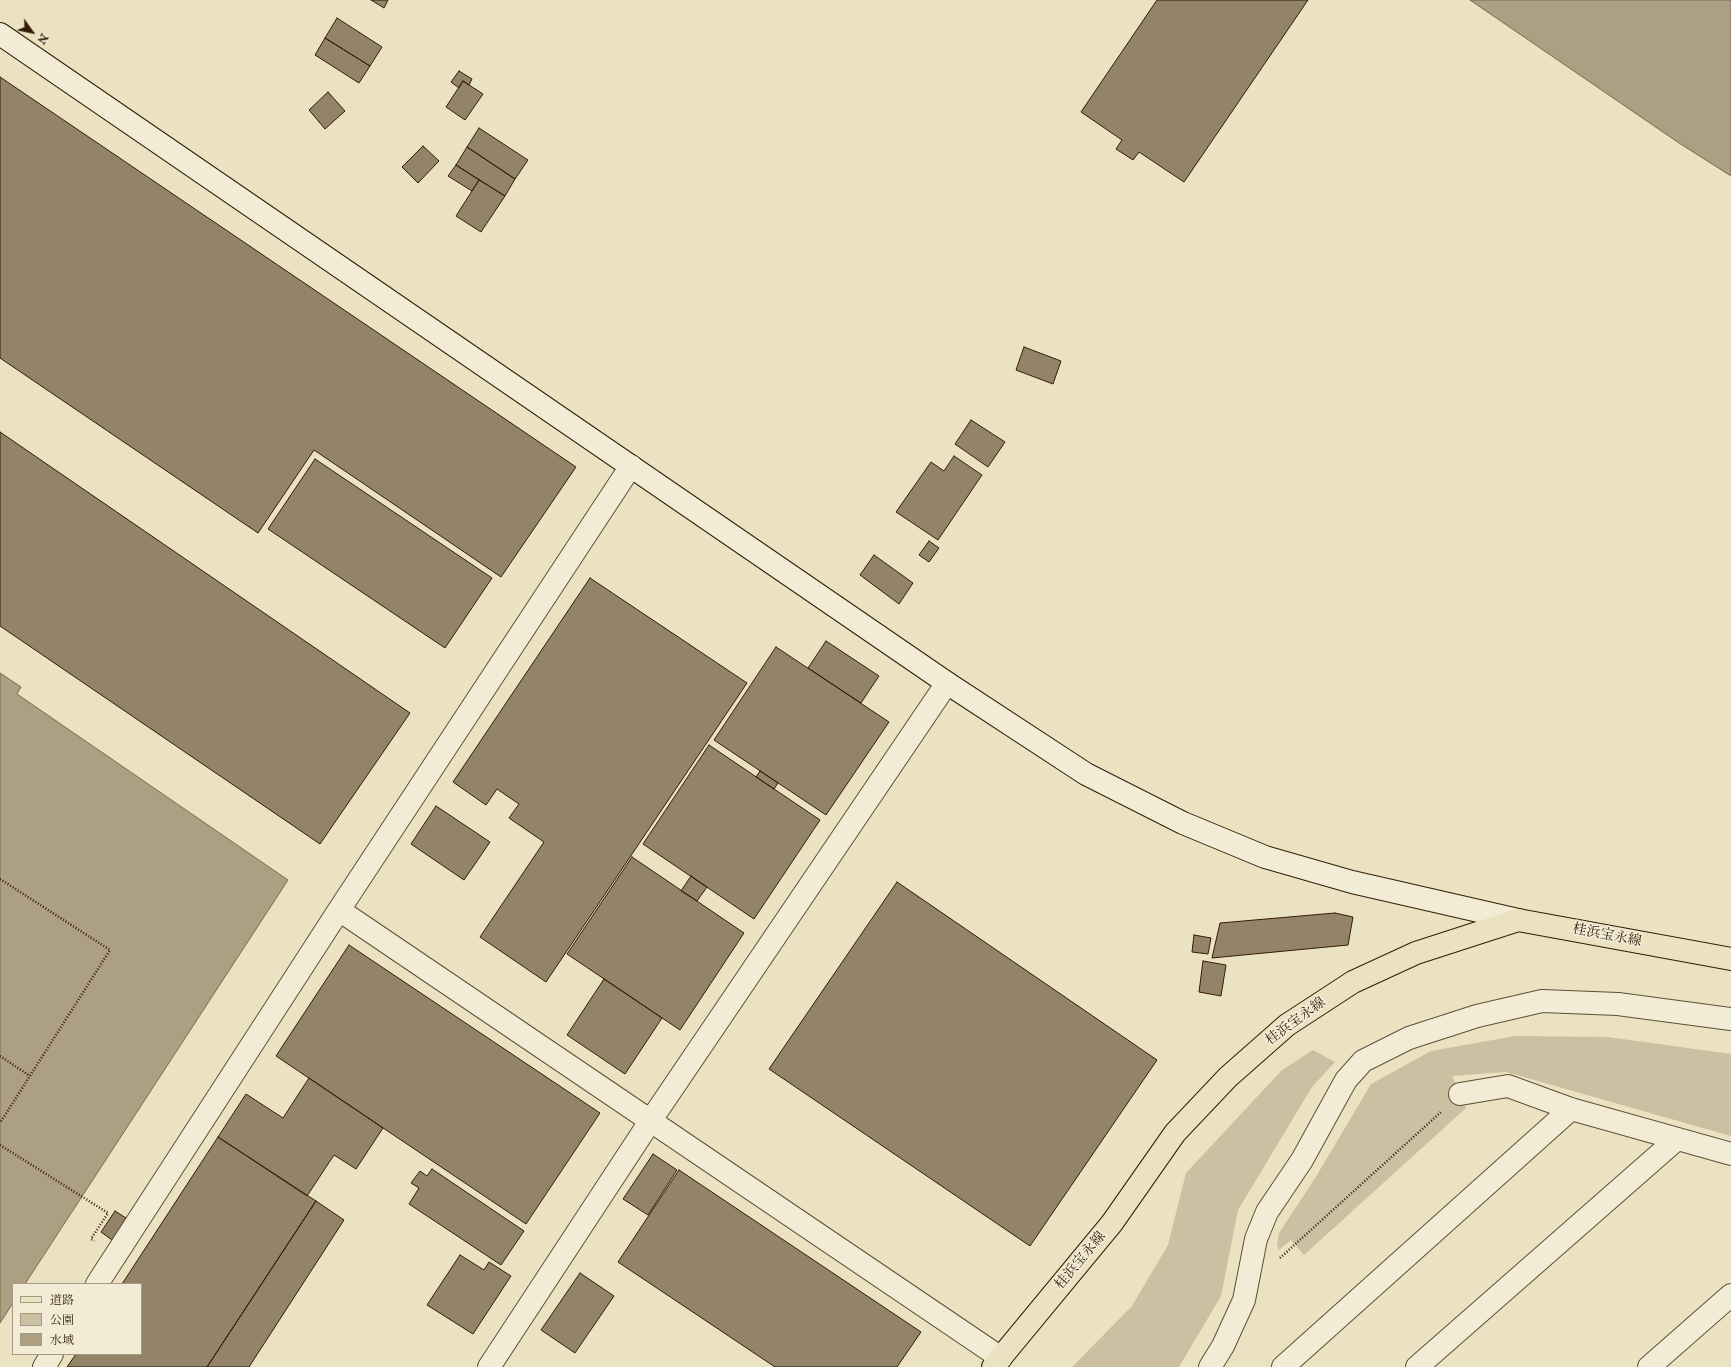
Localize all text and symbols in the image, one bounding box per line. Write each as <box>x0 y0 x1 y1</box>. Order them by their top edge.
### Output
north arrow <box>12 12 52 52</box>
text: N <box>34 31 51 46</box>
street label: 桂浜宝永線 <box>1571 921 1643 951</box>
street label: 桂浜宝永線 <box>1263 995 1329 1049</box>
street label: 桂浜宝永線 <box>1052 1229 1110 1293</box>
legend <box>12 1283 142 1355</box>
text: 道路 <box>50 1293 74 1308</box>
text: 公園 <box>50 1313 74 1328</box>
text: 水域 <box>50 1333 74 1348</box>

